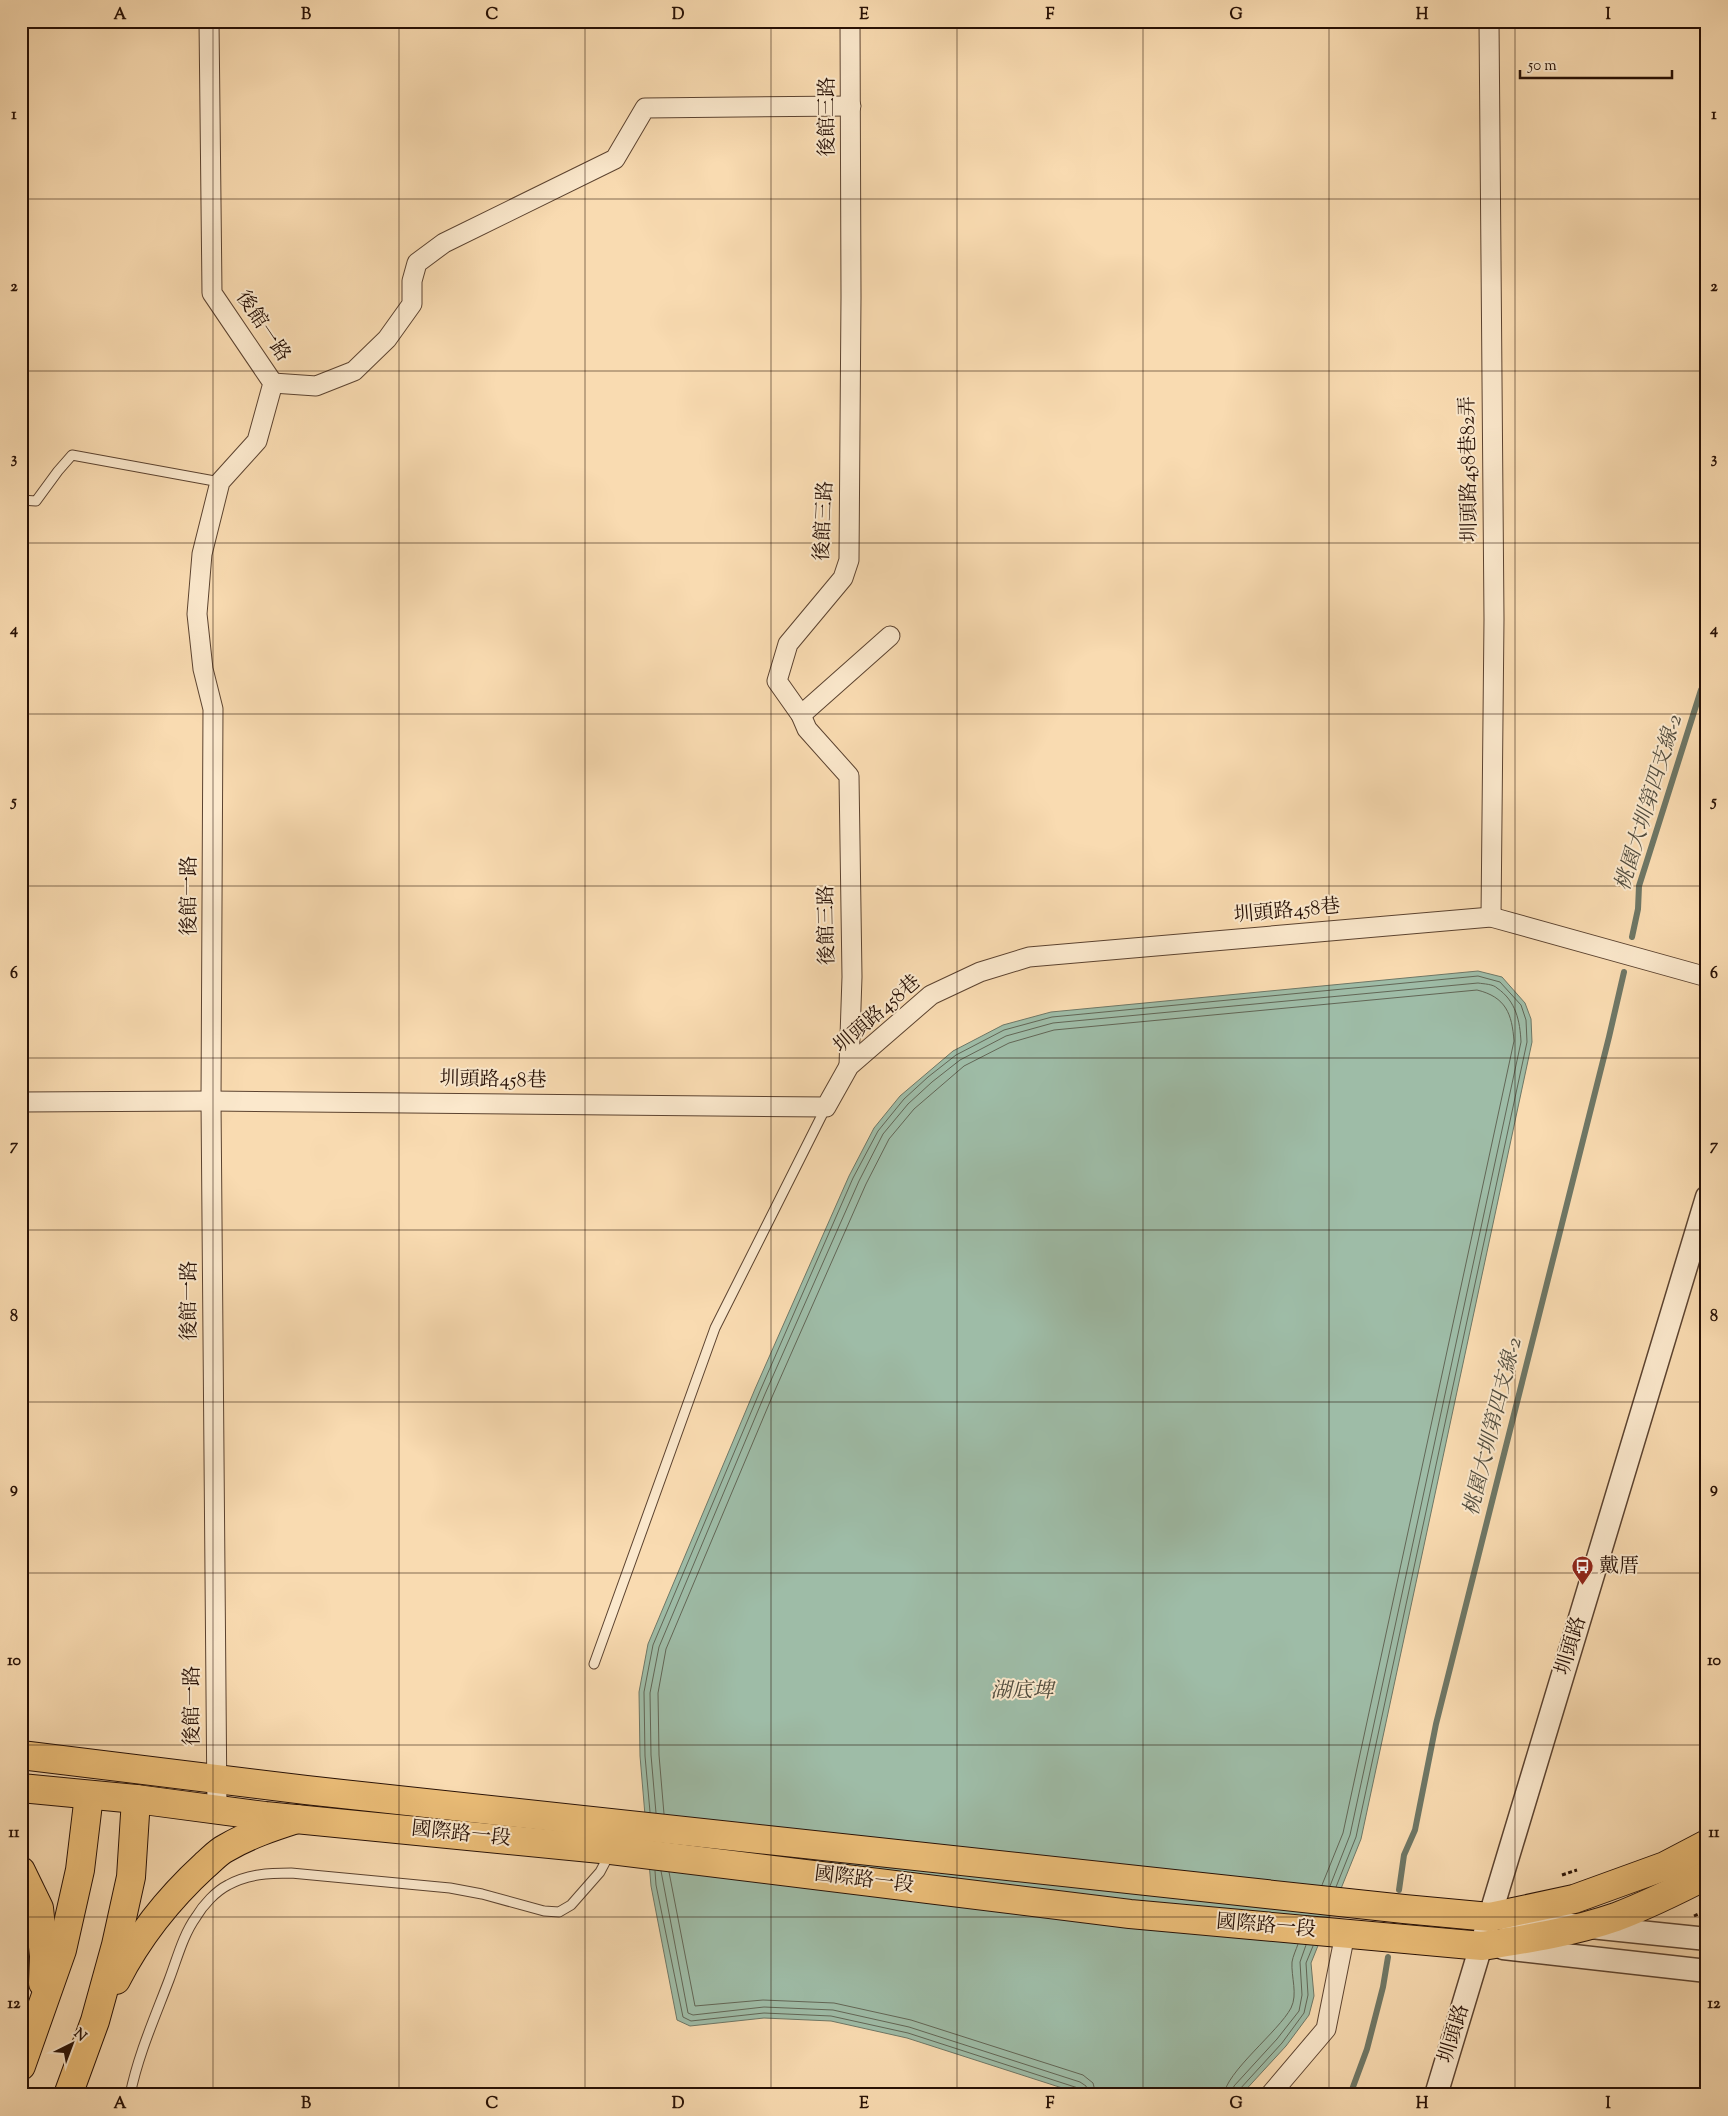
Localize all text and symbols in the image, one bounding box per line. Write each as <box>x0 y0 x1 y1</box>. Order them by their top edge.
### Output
text: A <box>114 4 127 27</box>
text: B <box>301 4 311 27</box>
text: C <box>486 4 499 27</box>
text: D <box>672 4 685 27</box>
text: E <box>859 4 869 27</box>
text: F <box>1046 4 1055 27</box>
text: G <box>1229 4 1243 27</box>
text: H <box>1416 4 1429 27</box>
text: I <box>1605 4 1611 27</box>
scale bar <box>1520 48 1673 80</box>
text: 50 m <box>1527 56 1557 77</box>
street label: 後館三路 <box>814 77 843 157</box>
text: 1 <box>11 104 17 127</box>
text: 1 <box>1711 104 1717 127</box>
text: 2 <box>10 276 18 299</box>
text: 2 <box>1710 276 1718 299</box>
street label: 後館一路 <box>228 286 296 368</box>
street label: 圳頭路458巷82弄 <box>1454 396 1486 542</box>
text: 3 <box>11 448 18 471</box>
text: 3 <box>1711 448 1718 471</box>
street label: 後館三路 <box>808 480 842 562</box>
text: 4 <box>9 619 18 642</box>
text: 4 <box>1709 619 1718 642</box>
water label: 桃園大圳第四支線-2 <box>1609 711 1691 895</box>
text: 5 <box>9 791 17 814</box>
text: 5 <box>1709 791 1717 814</box>
street label: 後館一路 <box>176 856 205 936</box>
street label: 後館三路 <box>813 885 843 965</box>
street label: 圳頭路458巷 <box>1232 893 1342 931</box>
text: 6 <box>10 963 18 986</box>
text: 6 <box>1710 963 1718 986</box>
street label: 圳頭路458巷 <box>828 969 928 1061</box>
street label: 圳頭路458巷 <box>439 1066 547 1096</box>
text: 7 <box>10 1135 19 1158</box>
text: 7 <box>1710 1135 1719 1158</box>
street label: 後館一路 <box>176 1261 205 1341</box>
text: 8 <box>10 1306 18 1329</box>
text: 8 <box>1710 1306 1718 1329</box>
water label: 桃園大圳第四支線-2 <box>1457 1335 1531 1519</box>
text: 9 <box>10 1478 18 1501</box>
text: 9 <box>1710 1478 1718 1501</box>
place label: 戴厝 <box>1599 1553 1639 1582</box>
bus stop icon: 戴厝 <box>1571 1555 1595 1586</box>
street label: 圳頭路 <box>1549 1613 1595 1679</box>
text: 10 <box>7 1650 21 1673</box>
text: 10 <box>1707 1650 1721 1673</box>
street label: 後館一路 <box>179 1666 208 1746</box>
water label: 湖底埤 <box>991 1677 1056 1707</box>
street label: 國際路一段 <box>410 1815 512 1855</box>
text: 11 <box>9 1822 20 1845</box>
text: 11 <box>1709 1822 1720 1845</box>
street label: 國際路一段 <box>813 1861 915 1901</box>
street label: 國際路一段 <box>1215 1908 1317 1946</box>
text: 12 <box>8 1993 21 2016</box>
text: 12 <box>1708 1993 1721 2016</box>
street label: 圳頭路 <box>1432 2001 1478 2067</box>
north arrow <box>48 2018 98 2068</box>
text: N <box>69 2025 90 2047</box>
text: A <box>114 2093 127 2116</box>
text: B <box>301 2093 311 2116</box>
text: C <box>486 2093 499 2116</box>
text: D <box>672 2093 685 2116</box>
text: E <box>859 2093 869 2116</box>
text: F <box>1046 2093 1055 2116</box>
text: G <box>1229 2093 1243 2116</box>
text: H <box>1416 2093 1429 2116</box>
text: I <box>1605 2093 1611 2116</box>

